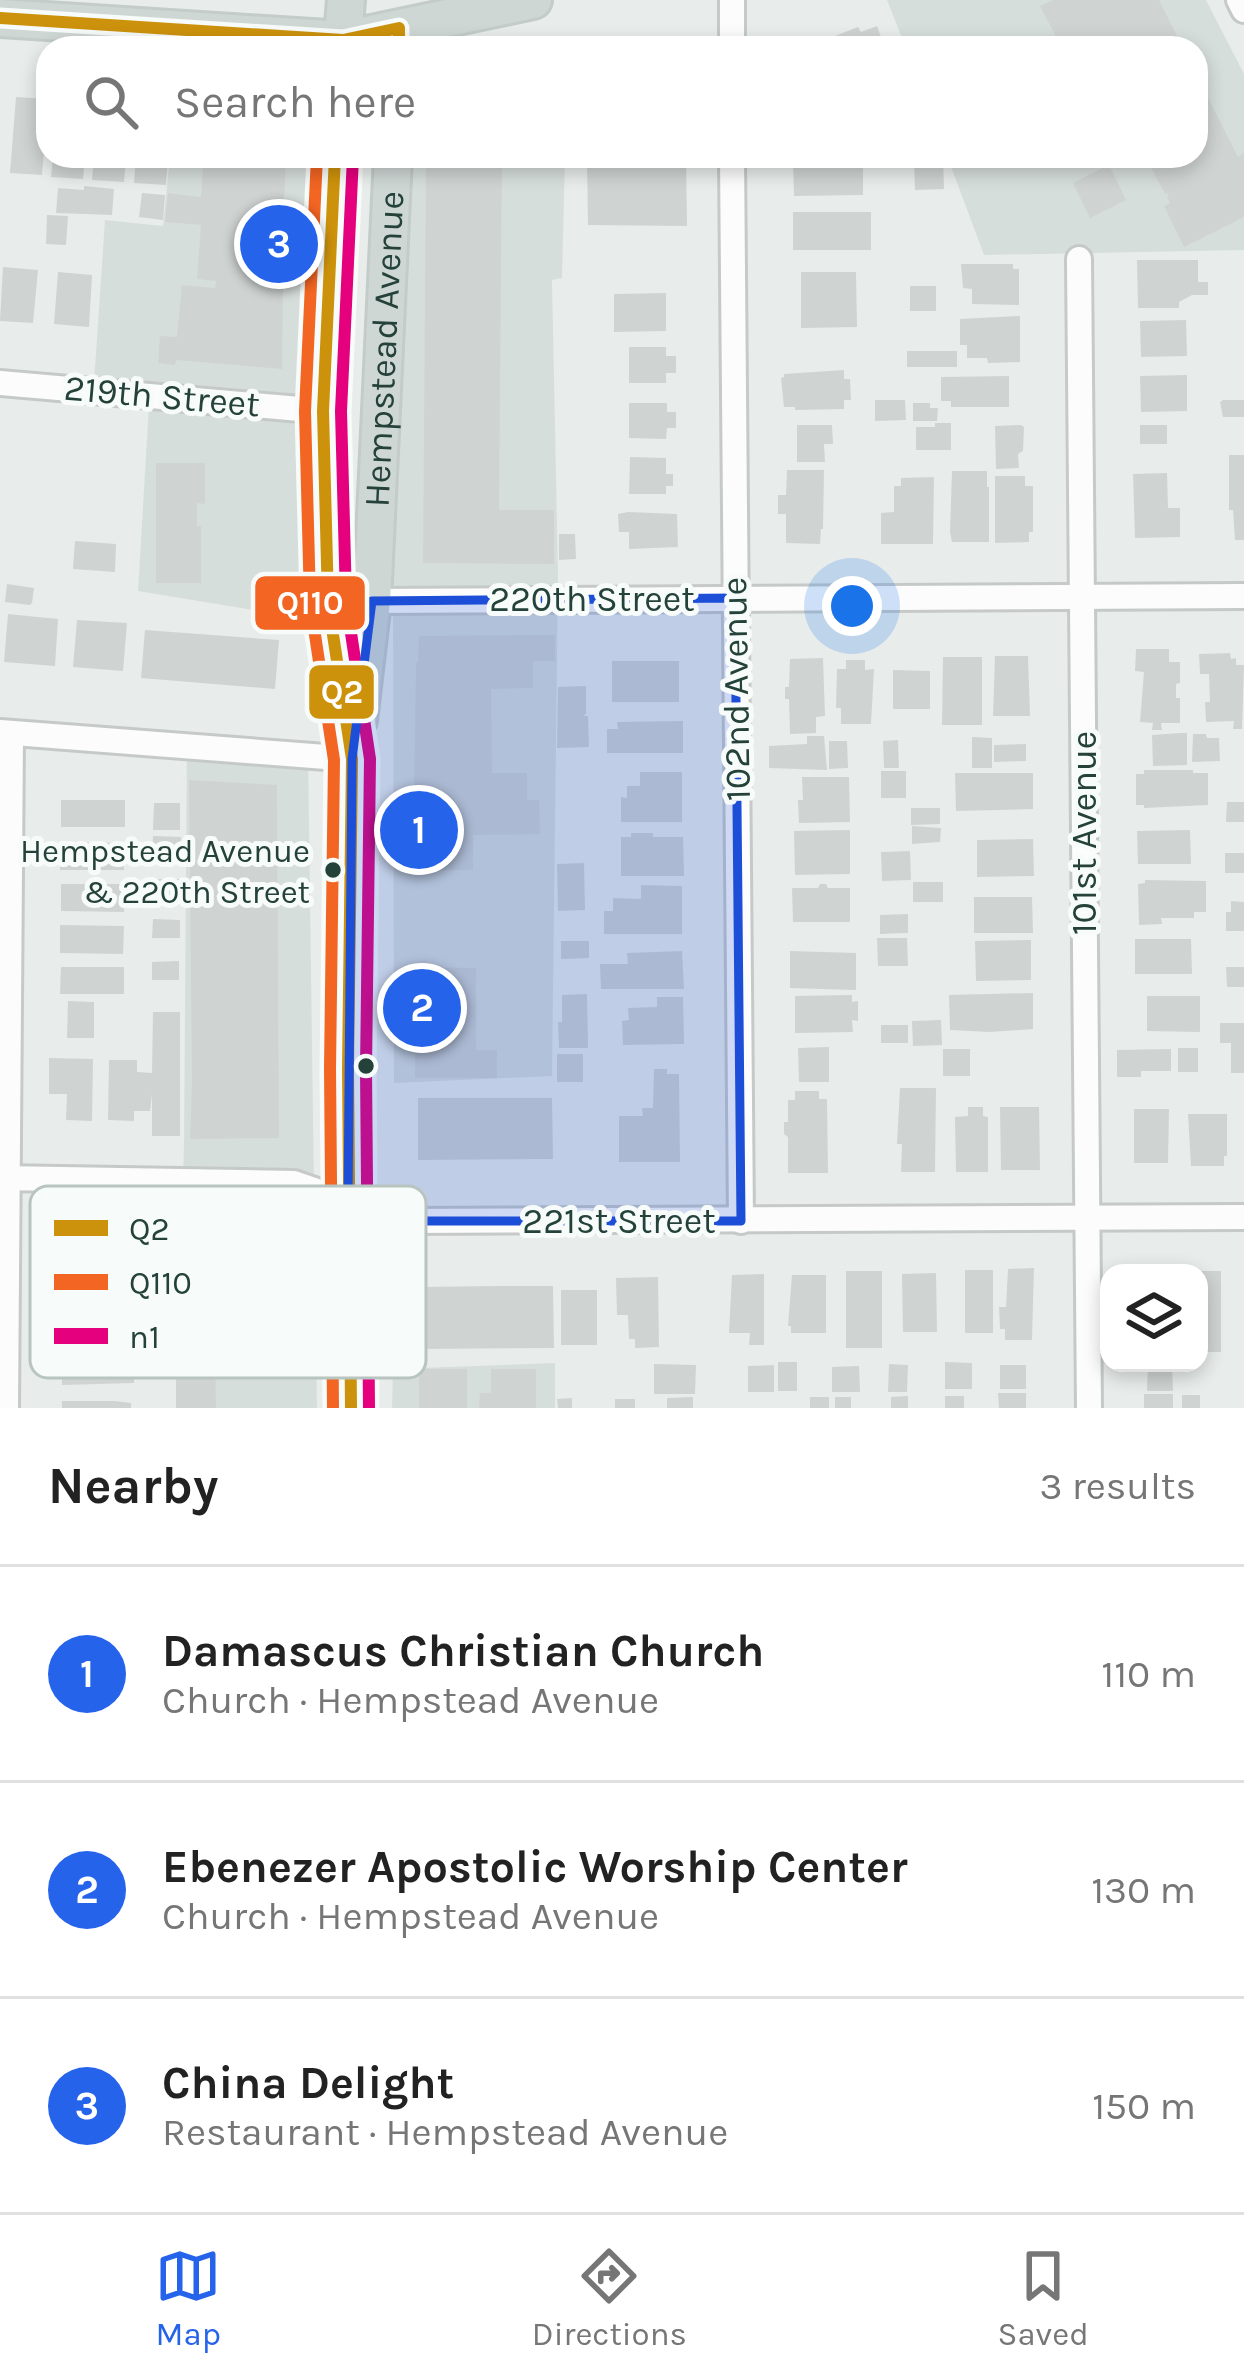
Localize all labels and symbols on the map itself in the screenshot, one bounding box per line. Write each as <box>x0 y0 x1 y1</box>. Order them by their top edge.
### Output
street label: Hempstead Avenue <box>355 190 412 508</box>
pin: 3 <box>240 199 318 289</box>
street label: 219th Street <box>62 367 262 425</box>
line badge: Q110 <box>253 574 367 632</box>
your location <box>822 576 882 636</box>
street label: 102nd Avenue <box>713 577 759 801</box>
street label: 220th Street <box>489 578 695 620</box>
text: Q110 <box>276 584 344 622</box>
line badge: Q2 <box>307 663 376 721</box>
text: Q2 <box>321 673 363 711</box>
street label: 101st Avenue <box>1063 731 1105 935</box>
pin: 1 <box>380 785 458 875</box>
place label: Hempstead Avenue & 220th Street <box>20 832 310 911</box>
marker: Hempstead Avenue & 220th Street <box>322 859 344 881</box>
pin: 2 <box>383 963 461 1053</box>
unlabelled marker <box>355 1055 377 1077</box>
legend <box>30 1186 426 1378</box>
street label: 221st Street <box>522 1200 716 1242</box>
text: Q2 <box>129 1210 170 1248</box>
text: Q110 <box>129 1264 192 1302</box>
text: n1 <box>129 1318 160 1356</box>

